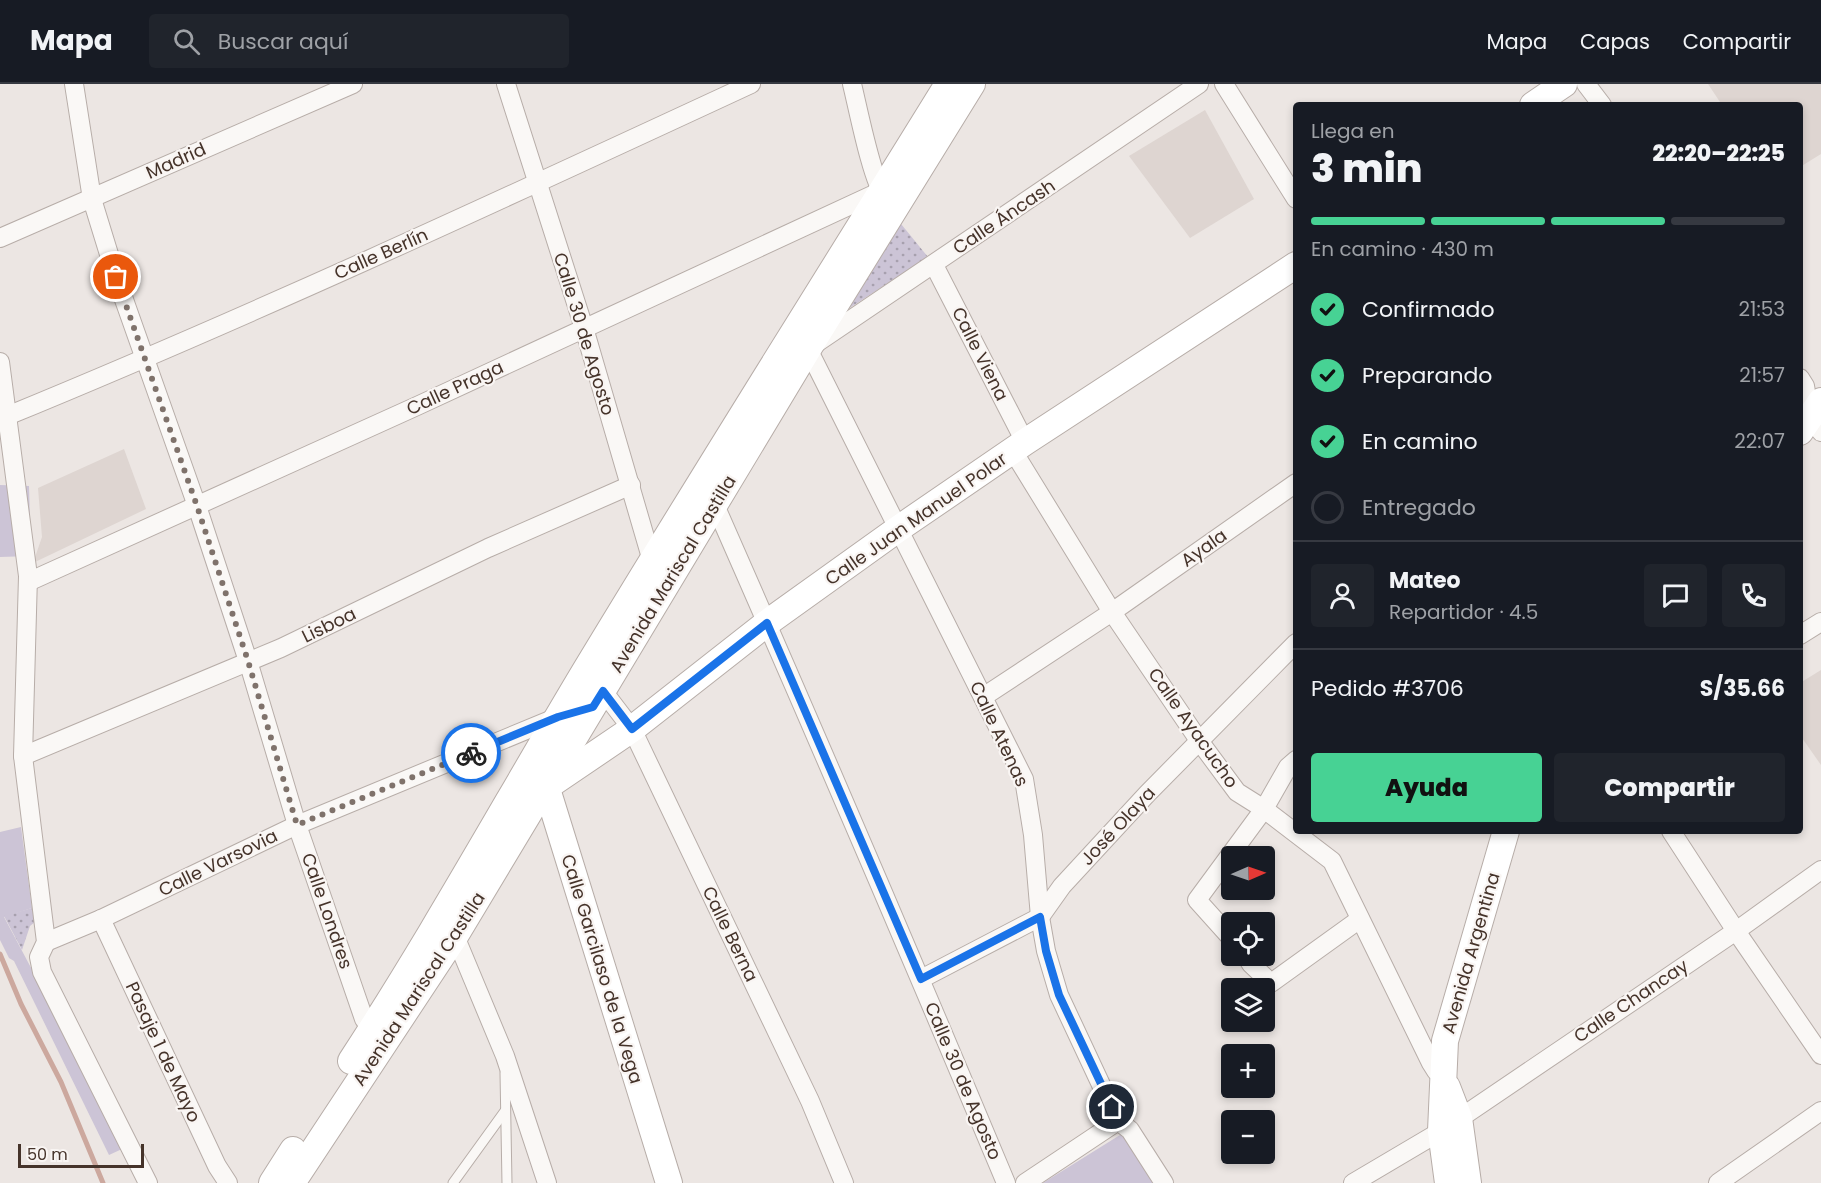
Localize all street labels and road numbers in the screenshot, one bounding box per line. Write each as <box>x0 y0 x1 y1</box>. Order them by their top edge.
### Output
street label: Madrid <box>142 136 210 185</box>
street label: Calle Áncash <box>948 173 1060 260</box>
street label: Calle Berlín <box>330 222 432 285</box>
street label: Calle 30 de Agosto <box>548 249 621 418</box>
street label: Calle Viena <box>946 303 1015 405</box>
street label: Calle Praga <box>402 354 507 421</box>
street label: Calle Juan Manuel Polar <box>820 446 1012 591</box>
street label: Avenida Mariscal Castilla <box>604 470 742 677</box>
street label: Ayala <box>1176 523 1232 572</box>
street label: Lisboa <box>297 601 360 648</box>
street label: Calle Ayacucho <box>1143 662 1244 793</box>
street label: Calle Atenas <box>964 677 1035 791</box>
street label: José Olaya <box>1075 781 1161 871</box>
street label: Calle Varsovia <box>154 823 281 902</box>
street label: Calle Londres <box>296 849 359 972</box>
street label: Calle Garcilaso de la Vega <box>556 851 649 1087</box>
street label: Avenida Argentina <box>1436 869 1506 1036</box>
street label: Calle Berna <box>697 882 764 986</box>
street label: Avenida Mariscal Castilla <box>346 887 491 1091</box>
street label: Calle Chancay <box>1569 953 1693 1048</box>
street label: Pasaje 1 de Mayo <box>120 977 207 1126</box>
street label: Calle 30 de Agosto <box>919 998 1008 1163</box>

